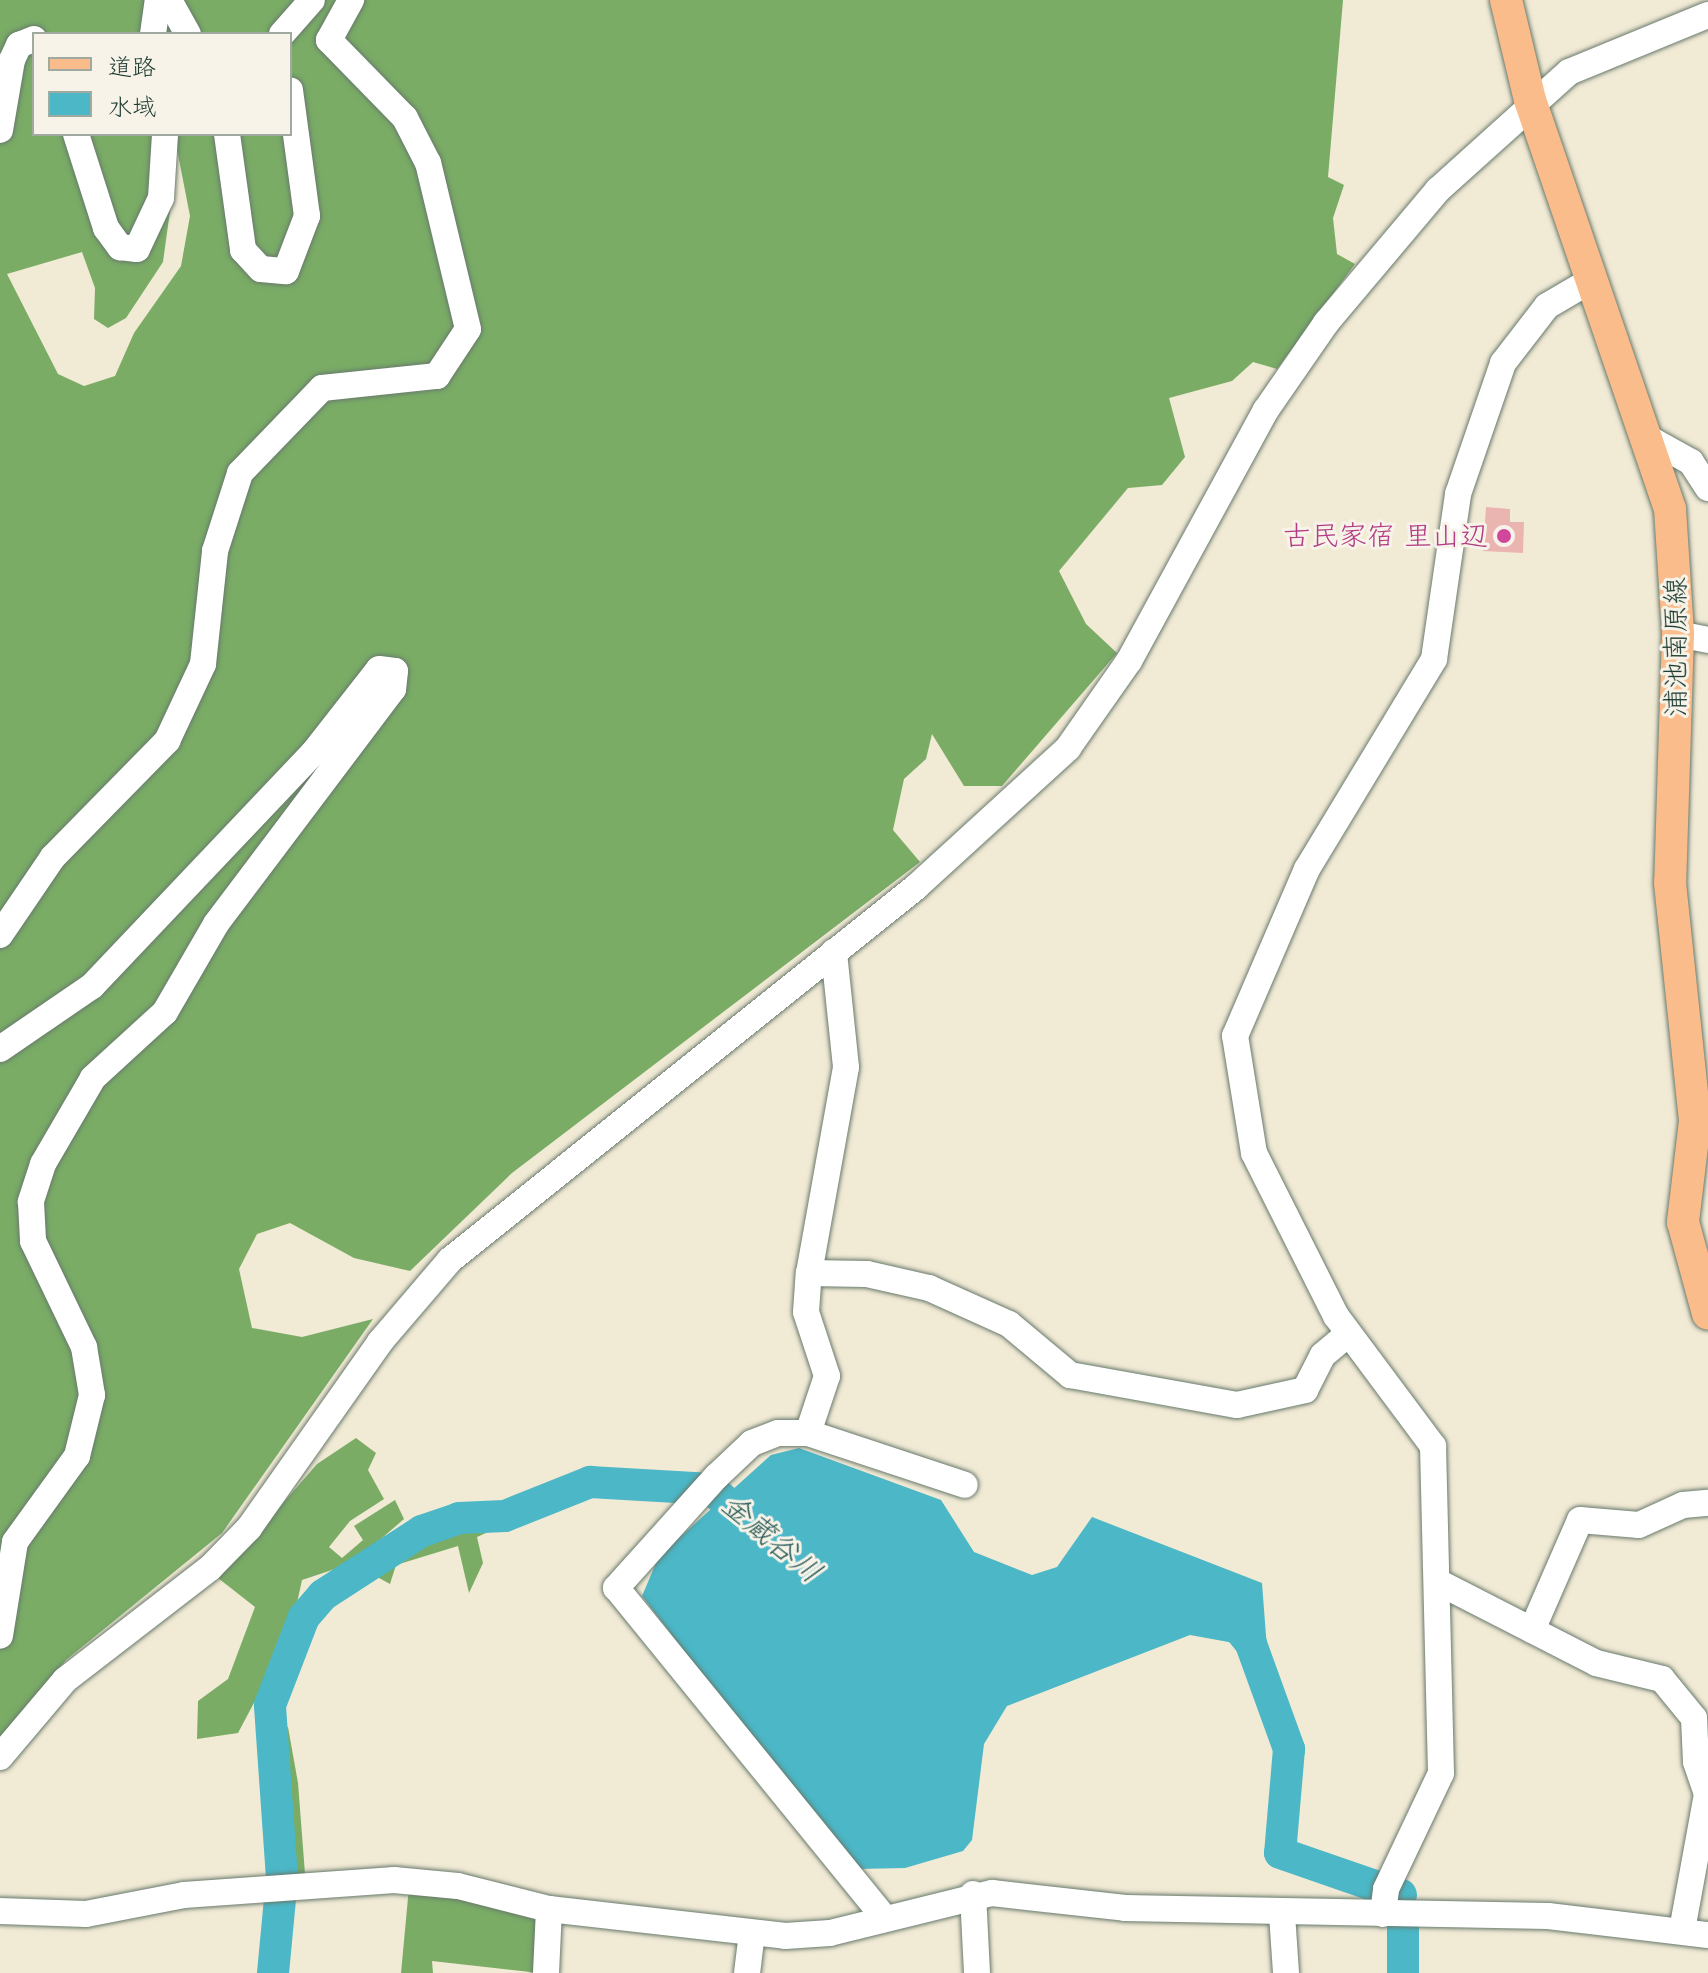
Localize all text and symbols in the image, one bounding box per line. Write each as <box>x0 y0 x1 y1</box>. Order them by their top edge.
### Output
legend <box>32 32 292 136</box>
text: 道路 <box>108 53 156 81</box>
text: 水域 <box>108 93 156 121</box>
place label: 古民家宿 里山辺 <box>1283 519 1488 553</box>
marker: 古民家宿 里山辺 <box>1495 527 1513 545</box>
street label: 浦池南原線 <box>1659 577 1693 717</box>
water label: 金蔵谷川 <box>713 1487 829 1591</box>

